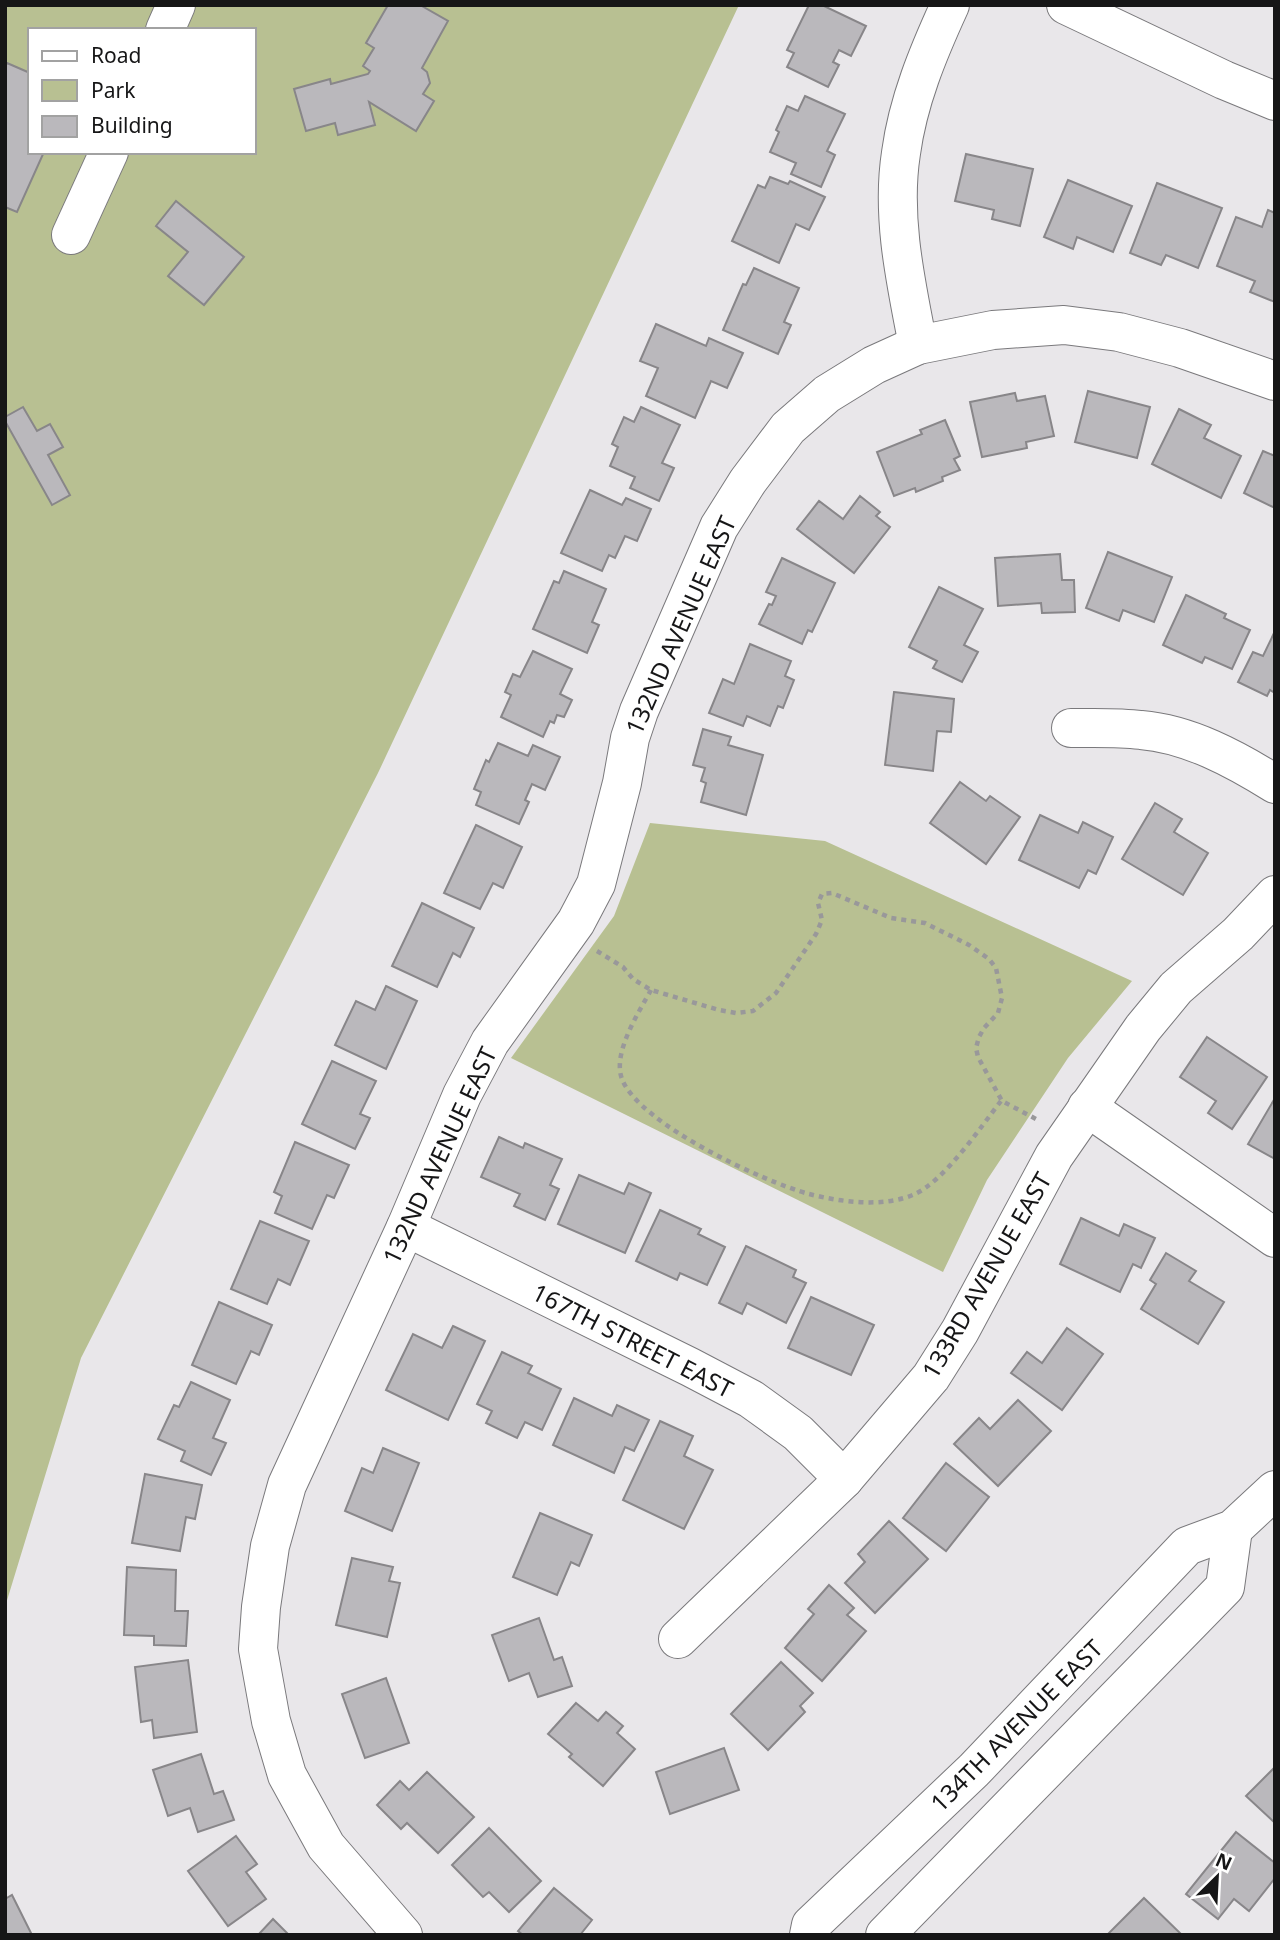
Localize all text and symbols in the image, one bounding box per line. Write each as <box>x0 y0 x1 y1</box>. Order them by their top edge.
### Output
legend <box>28 28 256 154</box>
text: Road <box>91 41 141 69</box>
text: Park <box>91 76 136 104</box>
text: Building <box>91 111 173 139</box>
street label: 132ND AVENUE EAST <box>617 510 743 739</box>
street label: 132ND AVENUE EAST <box>374 1041 504 1269</box>
street label: 133RD AVENUE EAST <box>914 1165 1059 1384</box>
street label: 167TH STREET EAST <box>527 1275 740 1405</box>
street label: 134TH AVENUE EAST <box>923 1631 1110 1818</box>
north arrow <box>1182 1842 1252 1912</box>
text: N <box>1212 1846 1236 1876</box>

